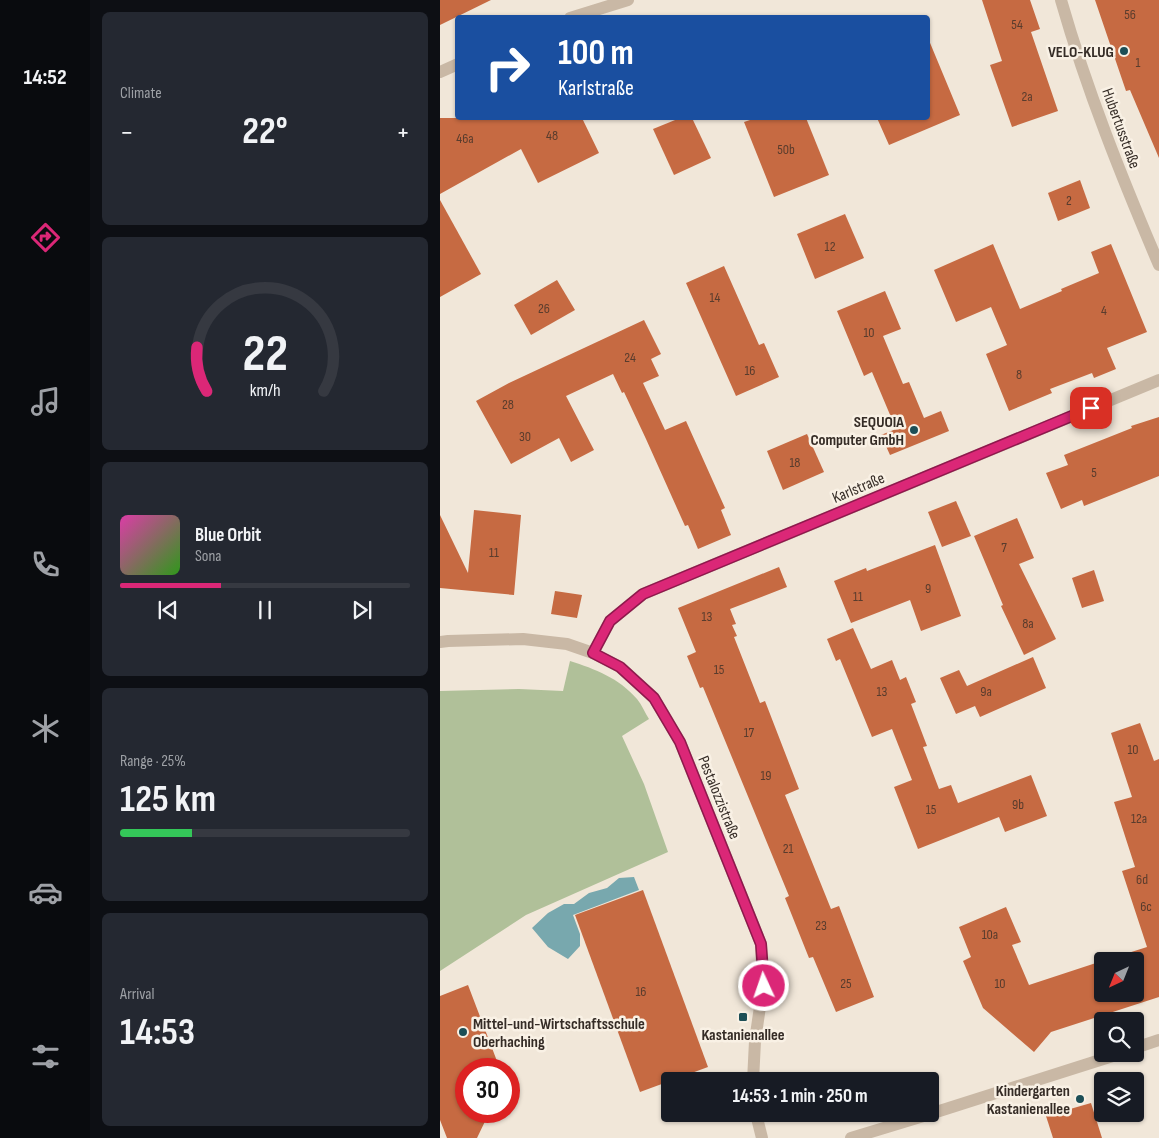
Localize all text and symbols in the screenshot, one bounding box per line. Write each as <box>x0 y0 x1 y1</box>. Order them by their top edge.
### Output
house number: 56 <box>1124 6 1136 23</box>
house number: 54 <box>1011 16 1023 33</box>
text: 100 m <box>558 32 634 75</box>
icon: right <box>475 35 540 100</box>
place label: VELO-KLUG <box>1048 43 1114 62</box>
marker: VELO-KLUG <box>1118 45 1130 57</box>
house number: 1 <box>1136 54 1141 71</box>
text: 14:52 <box>23 64 67 91</box>
text: Karlstraße <box>558 75 634 102</box>
text: Climate <box>120 84 162 103</box>
street label: Hubertusstraße <box>1097 86 1144 171</box>
house number: 2a <box>1021 88 1033 105</box>
text: 22° <box>242 109 288 154</box>
text: − <box>120 116 134 149</box>
text: + <box>396 116 410 149</box>
house number: 48 <box>546 127 558 144</box>
house number: 46a <box>456 130 474 147</box>
house number: 50b <box>777 141 795 158</box>
house number: 2 <box>1066 192 1072 209</box>
icon: directions <box>28 220 63 255</box>
house number: 12 <box>825 238 836 255</box>
house number: 14 <box>710 289 721 306</box>
house number: 26 <box>538 300 550 317</box>
house number: 4 <box>1101 302 1107 319</box>
text: 22 <box>242 323 288 386</box>
house number: 10 <box>863 324 875 341</box>
house number: 24 <box>624 349 636 366</box>
house number: 16 <box>744 362 756 379</box>
house number: 8 <box>1016 366 1022 383</box>
text: km/h <box>250 380 280 401</box>
icon: music <box>28 384 63 419</box>
pin <box>1070 387 1112 429</box>
icon: arrive <box>1077 394 1105 422</box>
house number: 28 <box>502 396 514 413</box>
place label: SEQUOIA Computer GmbH <box>810 413 904 450</box>
marker: SEQUOIA Computer GmbH <box>908 424 920 436</box>
house number: 30 <box>519 428 531 445</box>
house number: 18 <box>789 454 801 471</box>
house number: 5 <box>1091 464 1097 481</box>
street label: Karlstraße <box>829 469 888 508</box>
text: Blue Orbit <box>195 524 261 547</box>
house number: 7 <box>1001 539 1007 556</box>
house number: 11 <box>489 544 499 561</box>
icon: phone <box>28 547 63 582</box>
text: Sona <box>195 547 222 566</box>
house number: 9 <box>925 580 931 597</box>
house number: 11 <box>853 588 863 605</box>
icon: previous <box>154 596 182 624</box>
icon: pause <box>251 596 279 624</box>
icon: next <box>348 596 376 624</box>
house number: 13 <box>702 608 713 625</box>
house number: 8a <box>1022 615 1034 632</box>
house number: 15 <box>714 661 725 678</box>
house number: 13 <box>877 683 888 700</box>
house number: 9a <box>980 683 992 700</box>
icon: climate <box>28 711 63 746</box>
house number: 17 <box>744 724 755 741</box>
house number: 10 <box>1127 741 1139 758</box>
text: Range · 25% <box>120 752 186 771</box>
street label: Pestalozzistraße <box>693 753 744 842</box>
house number: 19 <box>760 767 772 784</box>
text: 125 km <box>120 777 216 822</box>
house number: 9b <box>1012 796 1024 813</box>
house number: 15 <box>926 801 937 818</box>
house number: 12a <box>1131 810 1147 827</box>
house number: 21 <box>783 840 793 857</box>
house number: 6d <box>1136 871 1148 888</box>
icon: car <box>28 875 63 910</box>
house number: 6c <box>1140 898 1152 915</box>
house number: 23 <box>815 917 827 934</box>
house number: 10a <box>982 926 998 943</box>
north arrow <box>1094 952 1144 1002</box>
map controls <box>1094 952 1144 1122</box>
position arrow <box>737 959 789 1011</box>
house number: 25 <box>840 975 852 992</box>
house number: 10 <box>994 975 1006 992</box>
house number: 16 <box>635 983 647 1000</box>
text: Arrival <box>120 985 154 1004</box>
text: 14:53 <box>120 1010 195 1055</box>
marker: Kastanienallee <box>737 1011 749 1023</box>
button: search <box>1094 1012 1144 1062</box>
place label: Mittel-und-Wirtschaftsschule Oberhaching <box>473 1015 645 1052</box>
marker: Mittel-und-Wirtschaftsschule Oberhaching <box>457 1026 469 1038</box>
place label: Kastanienallee <box>701 1026 785 1045</box>
icon: filters <box>28 1039 63 1074</box>
speed limit sign: 30 <box>455 1058 520 1123</box>
button: layers <box>1094 1072 1144 1122</box>
place label: Kindergarten Kastanienallee <box>987 1082 1070 1119</box>
text: 14:53 · 1 min · 250 m <box>732 1085 868 1108</box>
marker: Kindergarten Kastanienallee <box>1074 1093 1086 1105</box>

